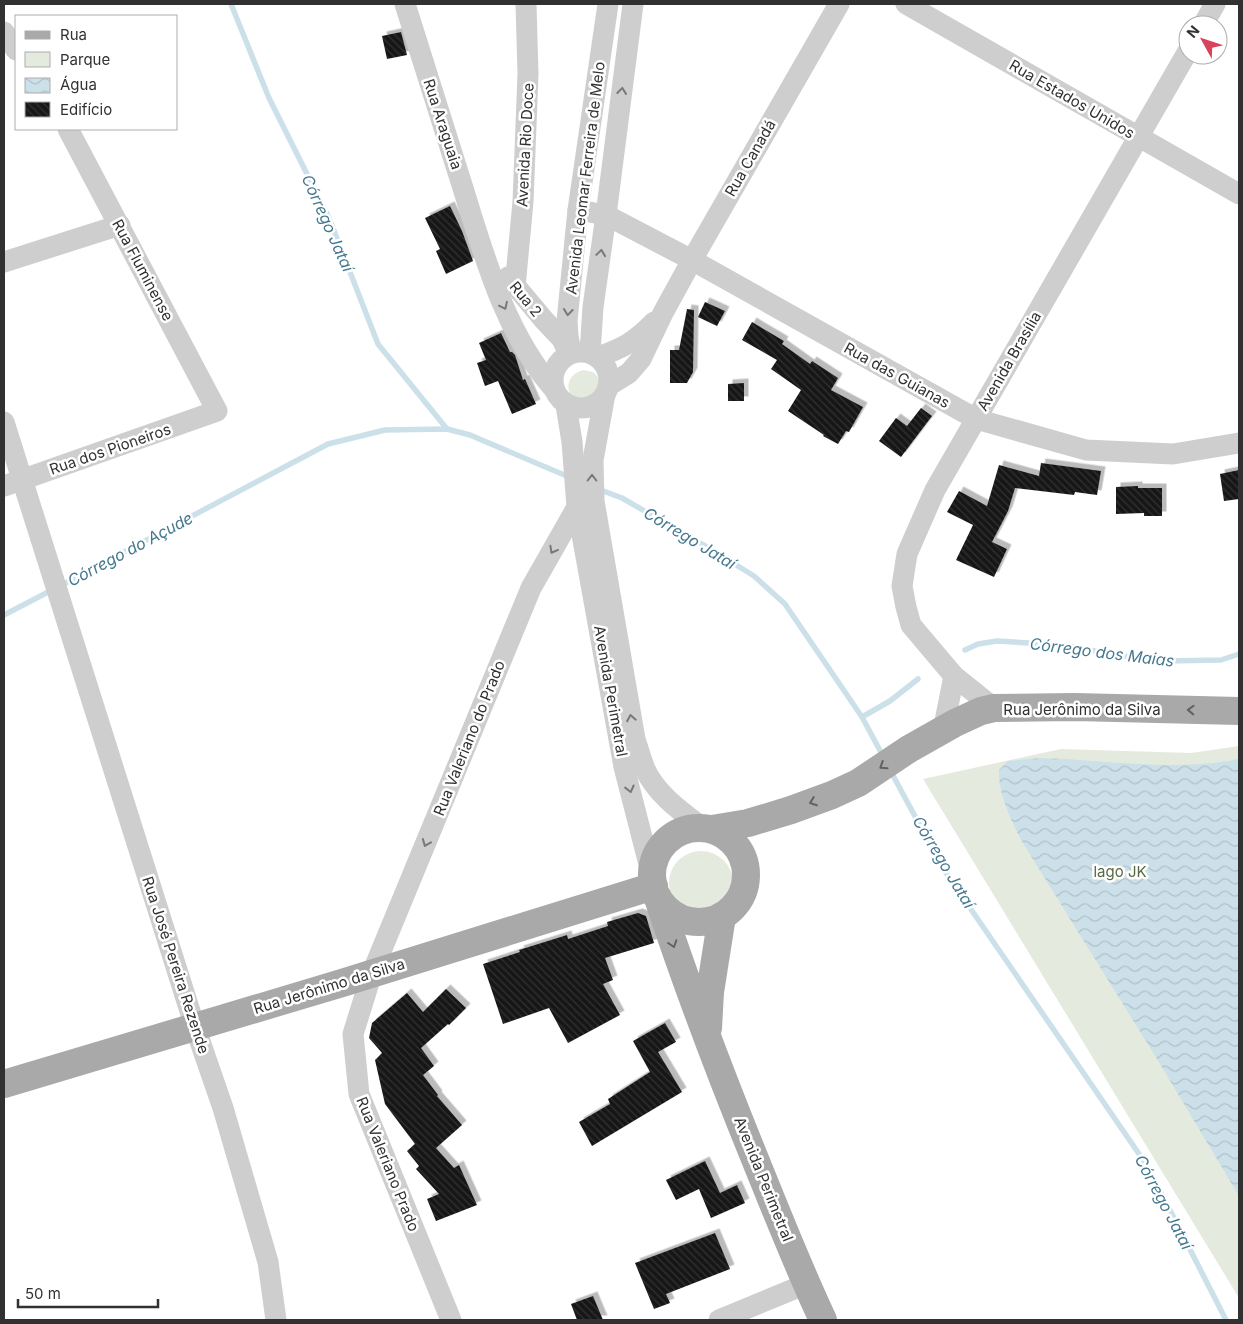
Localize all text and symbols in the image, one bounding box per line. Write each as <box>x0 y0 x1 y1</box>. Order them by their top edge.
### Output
legend <box>15 15 178 130</box>
north arrow <box>1178 15 1228 65</box>
text: N <box>1183 22 1203 41</box>
text: Rua <box>60 25 87 44</box>
text: Parque <box>60 50 110 69</box>
street label: Rua Estados Unidos <box>1006 55 1138 143</box>
street label: Avenida Leomar Ferreira de Melo <box>561 61 609 295</box>
text: Água <box>60 75 97 94</box>
street label: Rua Araguaia <box>419 76 467 172</box>
street label: Avenida Rio Doce <box>512 83 538 207</box>
one-way arrow <box>616 87 627 95</box>
text: Edifício <box>60 100 112 119</box>
street label: Rua Canadá <box>720 116 780 200</box>
water label: Córrego Jataí <box>298 171 359 277</box>
street label: Rua Fluminense <box>108 216 178 324</box>
one-way arrow <box>595 248 606 256</box>
street label: Rua 2 <box>506 277 546 321</box>
one-way arrow <box>498 301 508 310</box>
street label: Avenida Brasília <box>973 308 1045 414</box>
one-way arrow <box>563 309 574 317</box>
street label: Rua das Guianas <box>841 338 953 412</box>
street label: Rua dos Pioneiros <box>47 419 173 479</box>
one-way arrow <box>587 474 597 482</box>
water label: Córrego Jataí <box>640 503 742 574</box>
water label: Córrego do Açude <box>64 508 196 590</box>
one-way arrow <box>549 544 559 553</box>
street label: Avenida Perimetral <box>590 624 632 758</box>
water label: Córrego dos Maias <box>1029 633 1175 671</box>
street label: Rua Valeriano do Prado <box>429 658 509 818</box>
street label: Rua Jerônimo da Silva <box>1003 700 1161 719</box>
one-way arrow <box>1186 705 1194 715</box>
one-way arrow <box>627 714 637 723</box>
one-way arrow <box>880 760 889 769</box>
one-way arrow <box>624 785 635 793</box>
one-way arrow <box>809 796 818 806</box>
water label: Córrego Jataí <box>909 812 980 914</box>
one-way arrow <box>422 838 432 847</box>
park label: lago JK <box>1093 862 1147 881</box>
street label: Rua José Pereira Rezende <box>138 874 214 1056</box>
one-way arrow <box>668 940 678 948</box>
street label: Rua Jerônimo da Silva <box>251 954 407 1018</box>
street label: Rua Valeriano Prado <box>352 1094 424 1234</box>
street label: Avenida Perimetral <box>730 1114 798 1244</box>
water label: Córrego Jataí <box>1131 1151 1198 1255</box>
scale bar <box>18 1276 158 1308</box>
text: 50 m <box>25 1284 61 1303</box>

